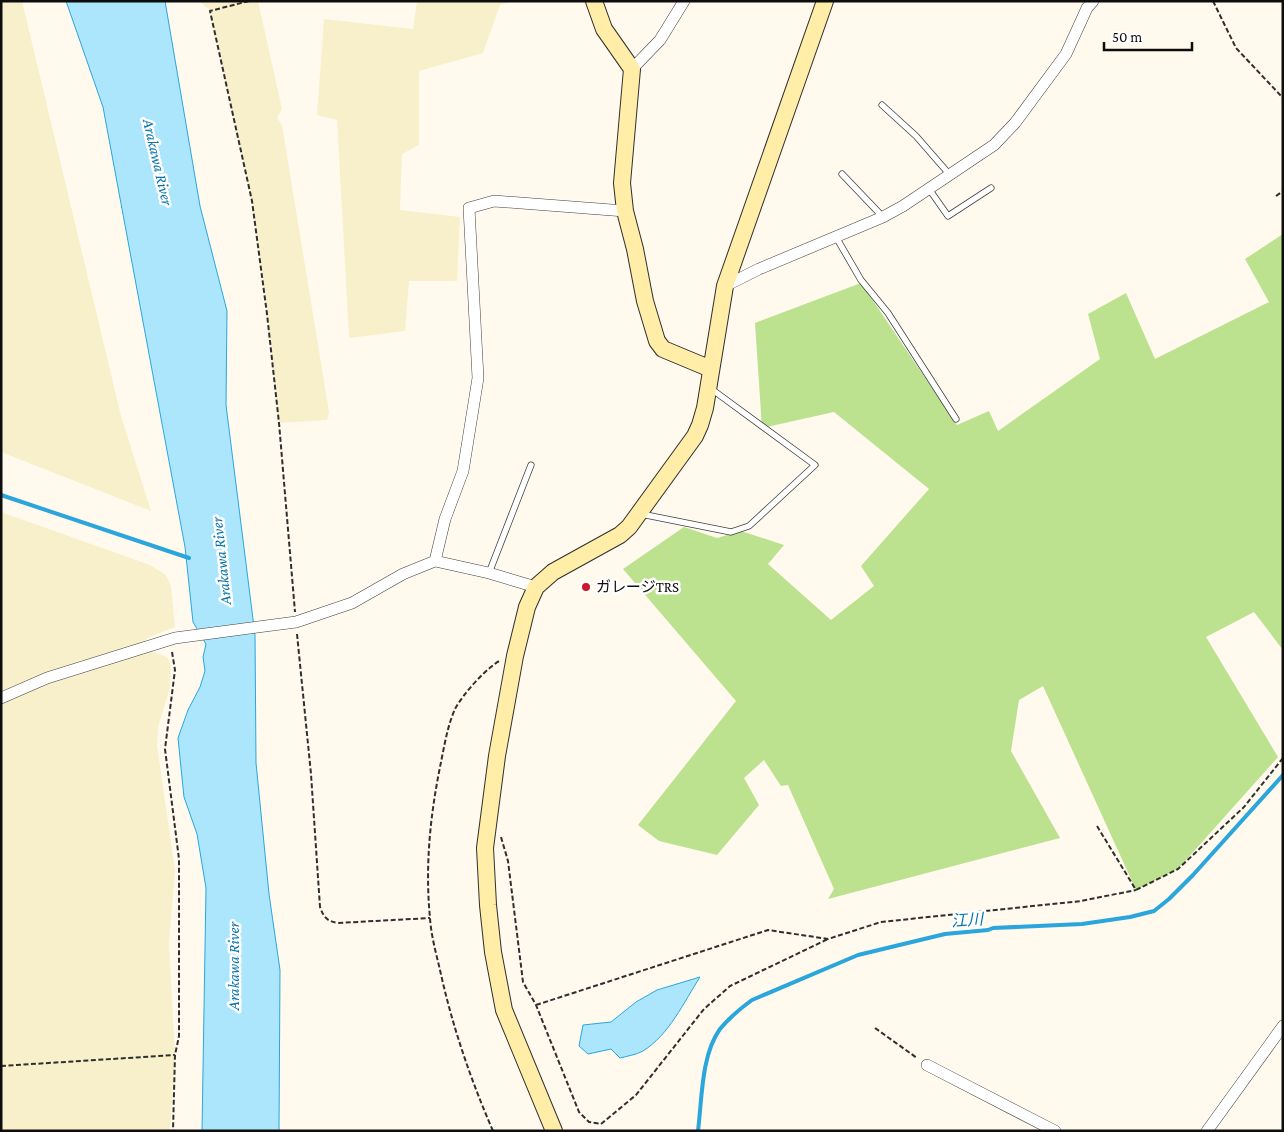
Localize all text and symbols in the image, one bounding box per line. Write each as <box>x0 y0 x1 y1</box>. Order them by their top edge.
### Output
scale bar <box>1104 20 1192 52</box>
text: 50 m <box>1112 29 1142 45</box>
water label: Arakawa River <box>140 116 176 207</box>
water label: Arakawa River <box>208 516 234 607</box>
place label: ガレージTRS <box>596 579 679 595</box>
marker: ガレージTRS <box>580 581 592 593</box>
water label: 江川 <box>950 910 986 930</box>
water label: Arakawa River <box>225 921 242 1011</box>

